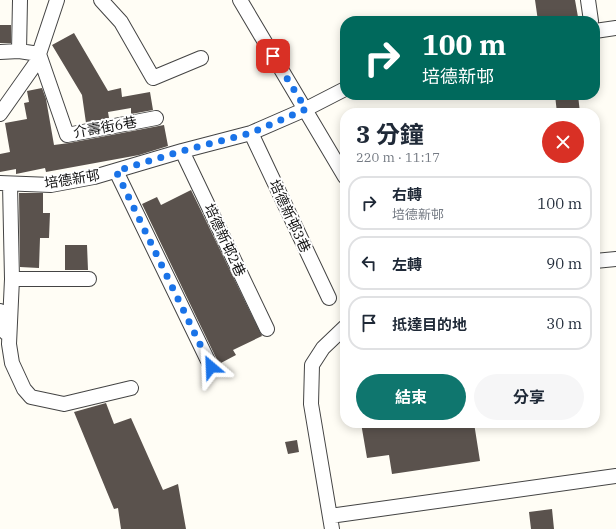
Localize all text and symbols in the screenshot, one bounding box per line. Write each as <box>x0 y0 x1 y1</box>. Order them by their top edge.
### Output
text: 100 m <box>422 26 506 63</box>
icon: right <box>356 32 408 84</box>
pin <box>256 39 290 73</box>
icon: arrive <box>262 45 284 67</box>
text: 培德新邨 <box>422 65 494 88</box>
street label: 介壽街6巷 <box>72 113 138 141</box>
text: 3 分鐘 <box>356 118 424 150</box>
button: close <box>542 121 584 163</box>
text: 220 m · 11:17 <box>356 149 440 166</box>
street label: 培德新邨 <box>43 166 101 192</box>
street label: 培德新邨3巷 <box>265 177 315 255</box>
text: 右轉 <box>392 185 422 204</box>
icon: right <box>358 192 380 214</box>
text: 100 m <box>537 194 582 213</box>
street label: 培德新邨2巷 <box>200 201 250 279</box>
text: 培德新邨 <box>392 206 444 223</box>
icon: left <box>358 252 380 274</box>
text: 90 m <box>546 254 582 273</box>
text: 左轉 <box>392 255 422 274</box>
icon: arrive <box>358 312 380 334</box>
text: 30 m <box>546 314 582 333</box>
text: 抵達目的地 <box>392 315 467 334</box>
position arrow <box>190 346 232 388</box>
button: 結束 <box>356 374 466 420</box>
button: 分享 <box>474 374 584 420</box>

